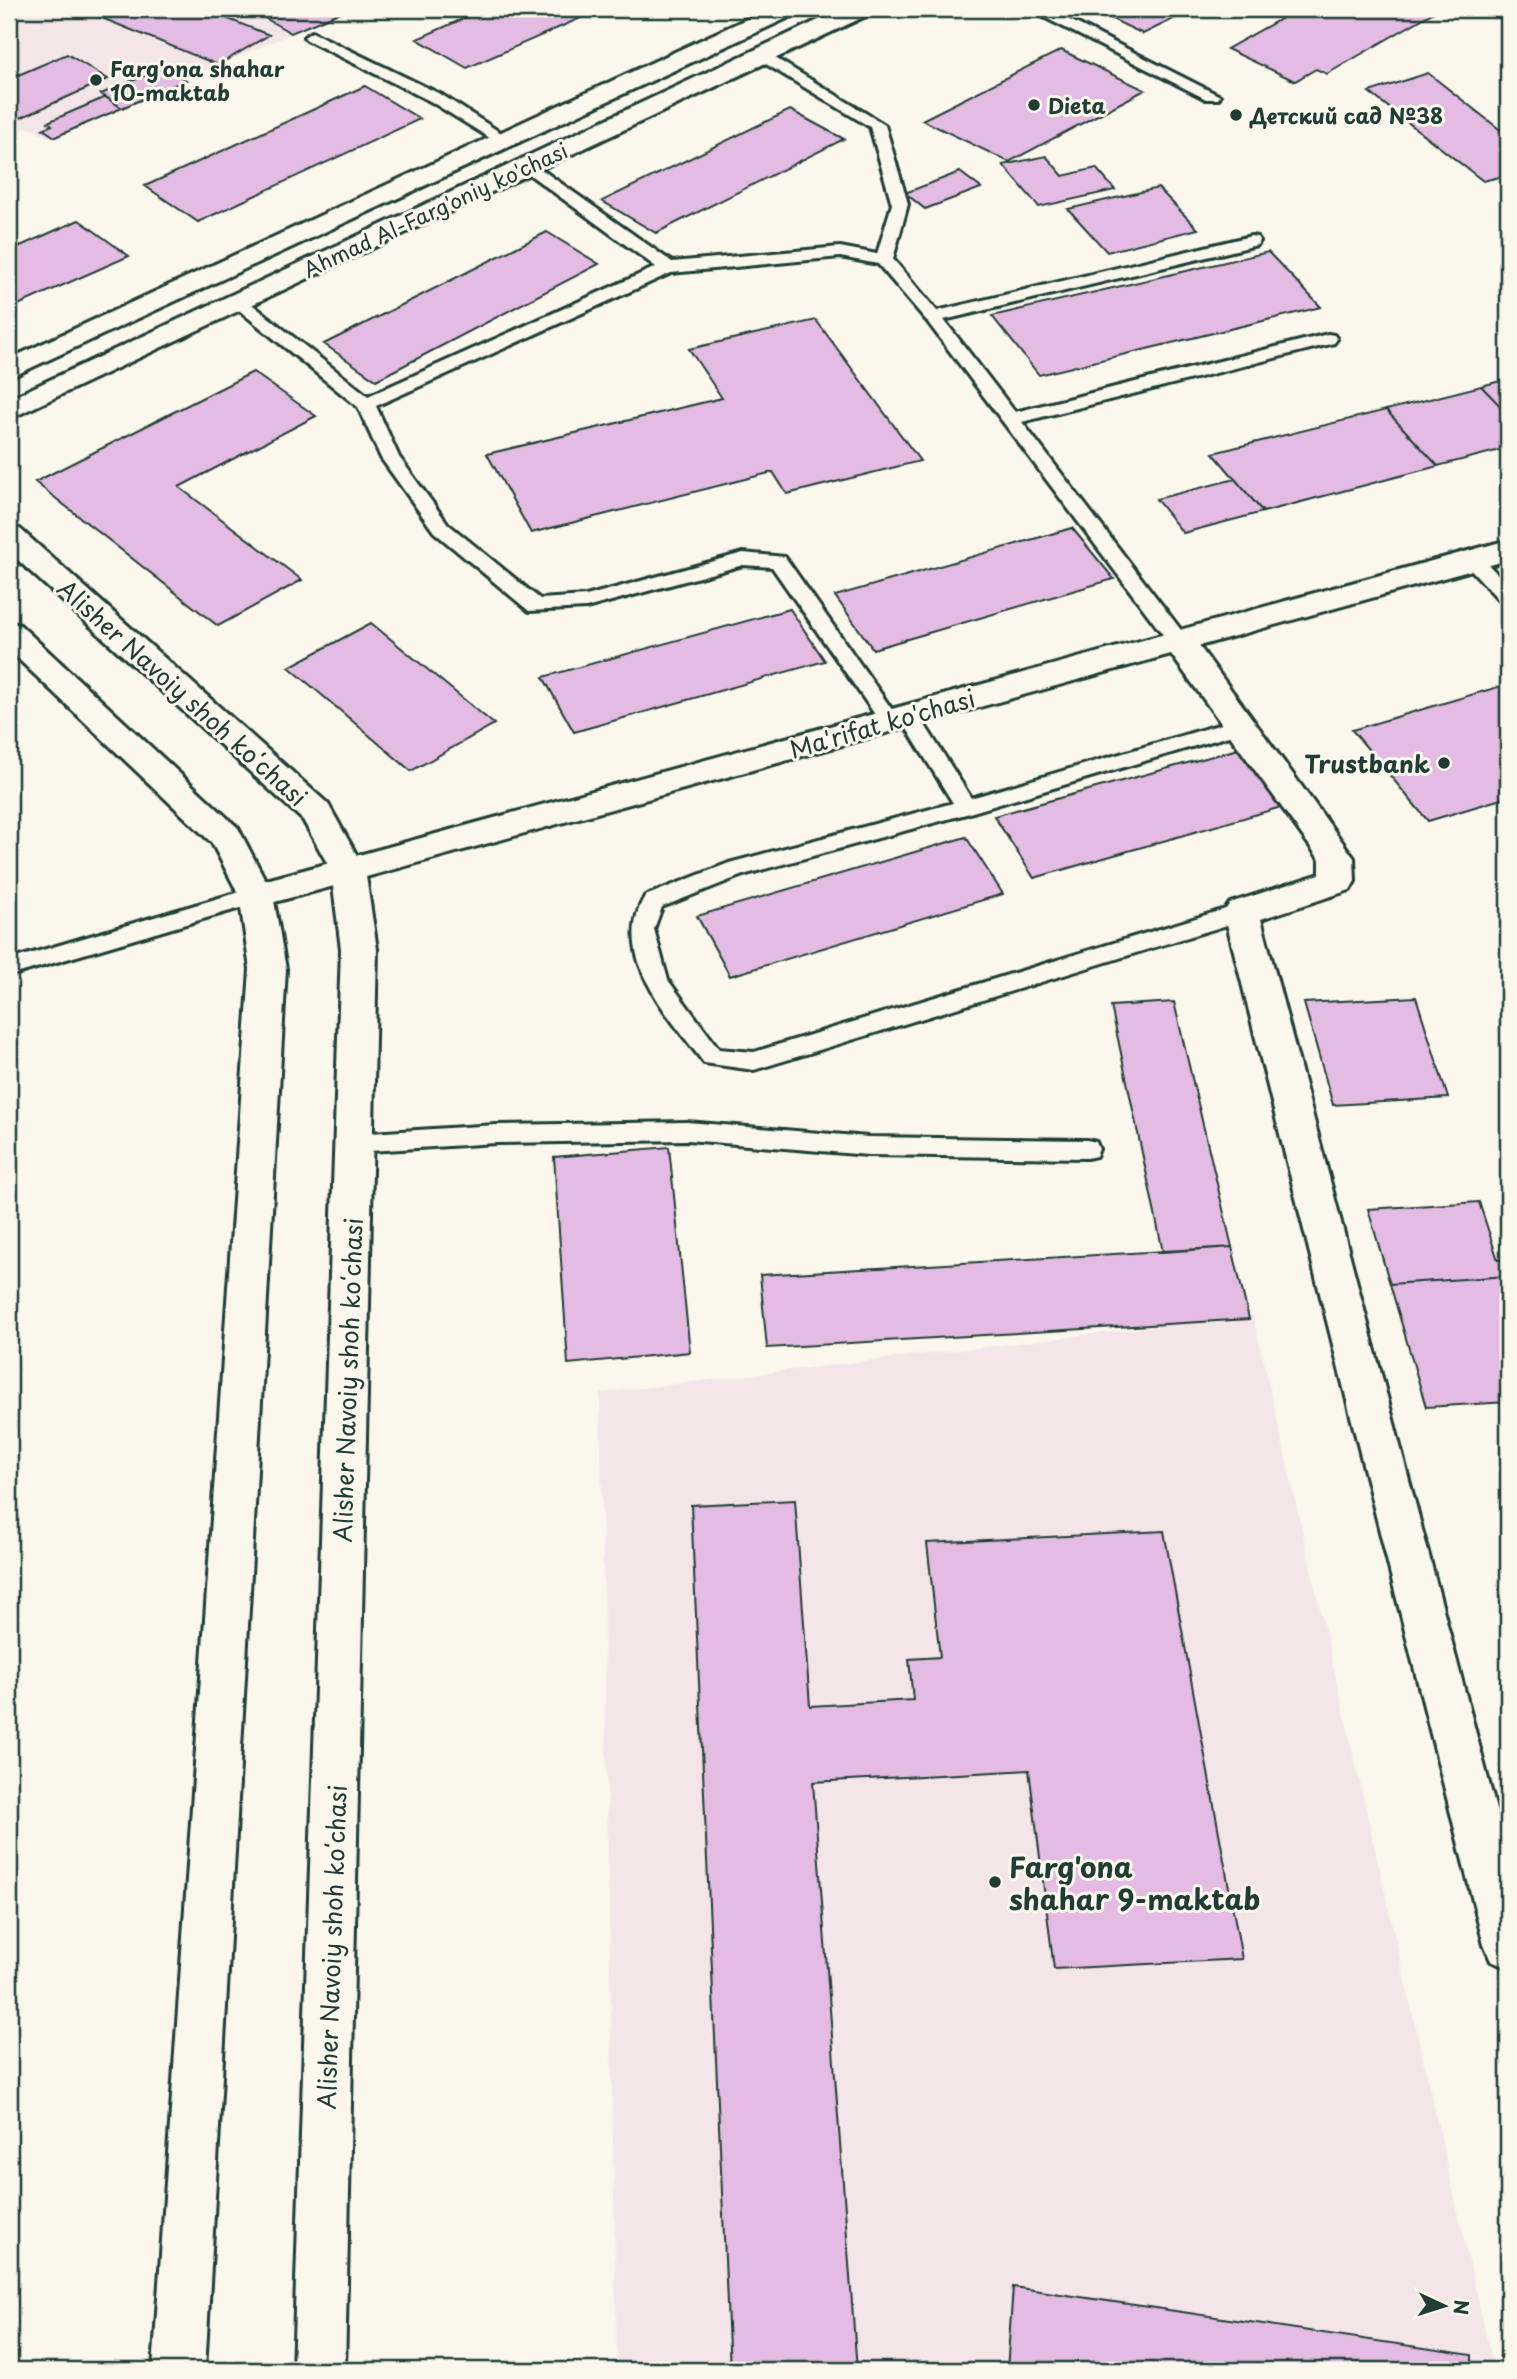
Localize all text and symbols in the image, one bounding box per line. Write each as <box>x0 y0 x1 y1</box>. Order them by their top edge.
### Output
place label: Farg'ona shahar 10-maktab <box>110 52 285 108</box>
marker: Farg'ona shahar 10-maktab <box>88 72 104 88</box>
place label: Dieta <box>1048 89 1106 121</box>
marker: Dieta <box>1026 97 1042 113</box>
place label: Детский сад №38 <box>1249 99 1443 131</box>
marker: Детский сад №38 <box>1228 107 1244 123</box>
street label: Ahmad Al-Farg'oniy ko'chasi <box>297 133 573 285</box>
street label: Alisher Navoiy shoh koʻchasi <box>50 570 316 814</box>
street label: Ma'rifat ko'chasi <box>785 679 979 767</box>
place label: Trustbank <box>1304 745 1430 781</box>
marker: Trustbank <box>1436 755 1452 771</box>
street label: Alisher Navoiy shoh koʻchasi <box>323 1217 371 1543</box>
street label: Alisher Navoiy shoh koʻchasi <box>307 1784 355 2110</box>
place label: Farg'ona shahar 9-maktab <box>1009 1845 1260 1920</box>
marker: Farg'ona shahar 9-maktab <box>987 1874 1003 1890</box>
north arrow <box>1408 2270 1478 2340</box>
text: N <box>1447 2299 1476 2316</box>

